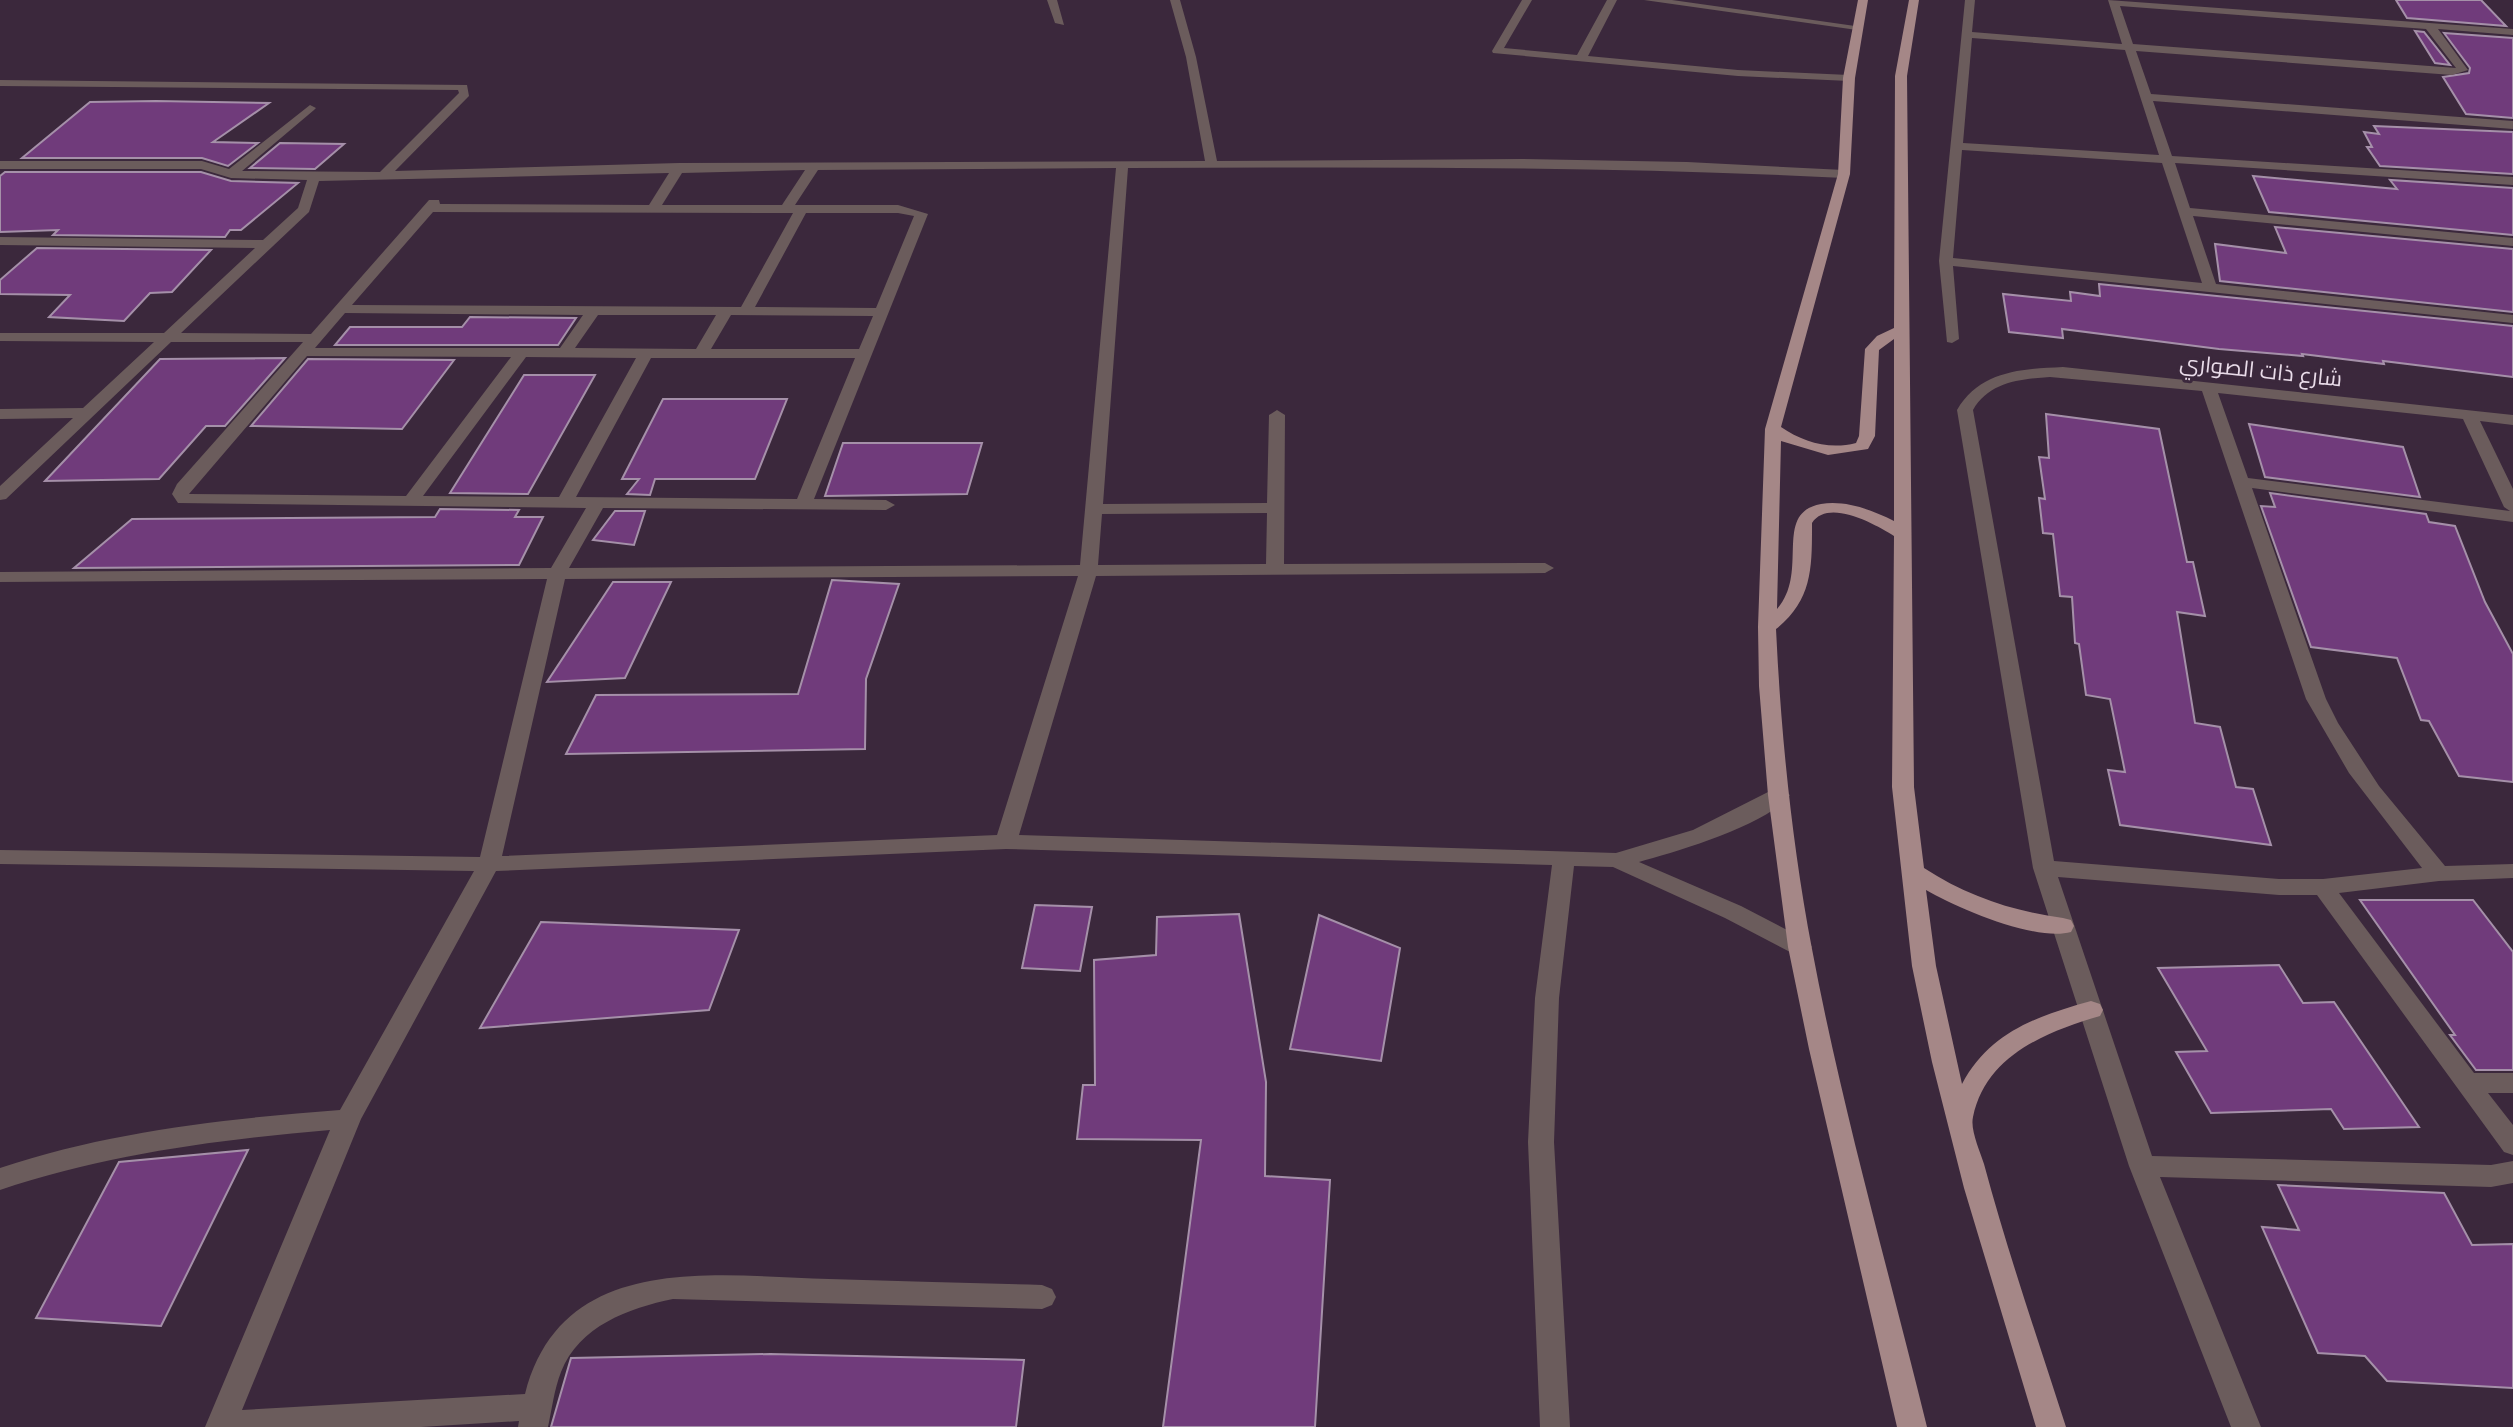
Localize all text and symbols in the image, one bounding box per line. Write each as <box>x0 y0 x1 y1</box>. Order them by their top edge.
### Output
street label: شارع ذات الصواري <box>2178 349 2343 395</box>

